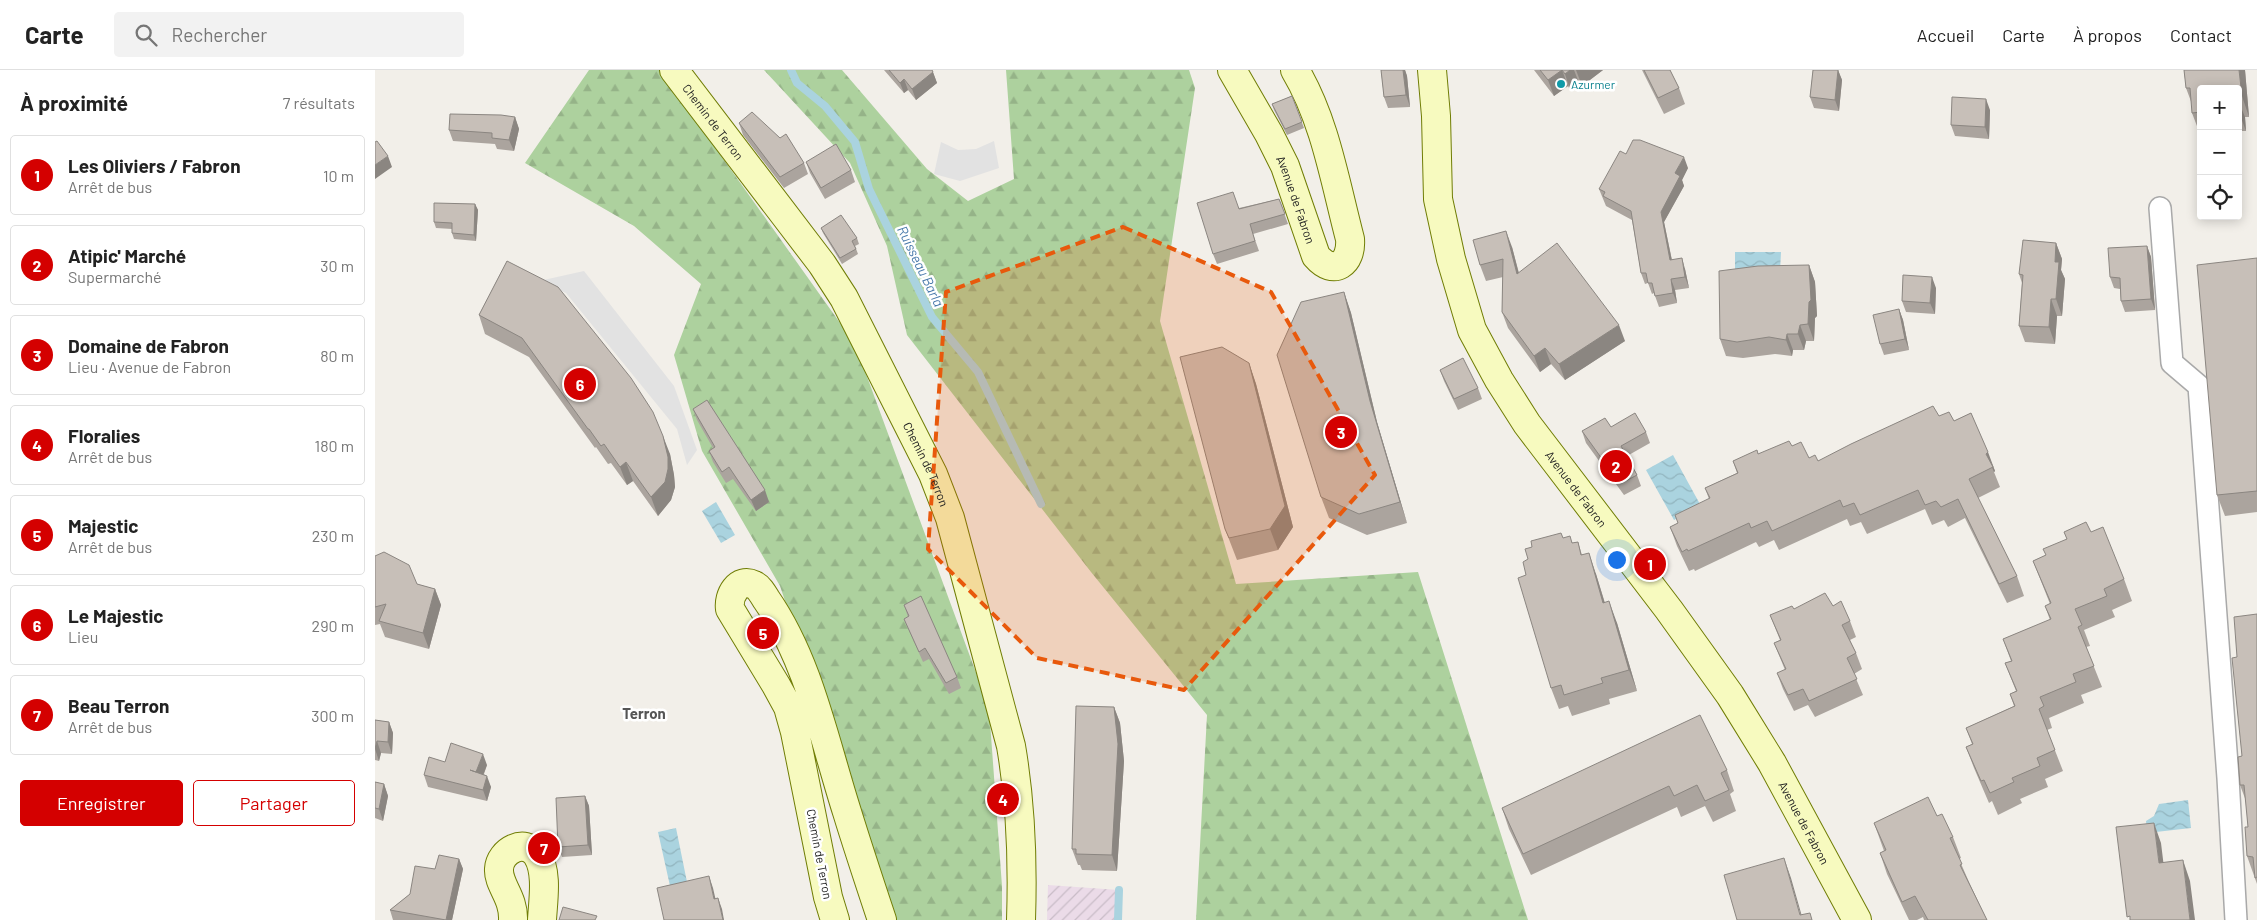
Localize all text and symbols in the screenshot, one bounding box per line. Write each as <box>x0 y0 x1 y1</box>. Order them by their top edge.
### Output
search box <box>114 12 464 57</box>
text: Carte <box>25 20 84 49</box>
icon: search <box>132 21 160 49</box>
text: Rechercher <box>172 23 267 46</box>
text: Accueil <box>1917 24 1974 46</box>
text: Carte <box>2002 24 2045 46</box>
text: À propos <box>2073 24 2142 46</box>
text: Contact <box>2170 24 2232 46</box>
place label: Azurmer <box>1571 77 1616 91</box>
marker: Azurmer <box>1555 78 1567 90</box>
street label: Chemin de Terron <box>680 81 747 162</box>
map controls <box>2197 85 2242 220</box>
button: + <box>2197 85 2242 130</box>
text: À proximité <box>20 90 128 115</box>
text: 7 résultats <box>283 93 355 112</box>
button: − <box>2197 130 2242 175</box>
street label: Avenue de Fabron <box>1274 153 1318 245</box>
text: Les Oliviers / Fabron <box>68 154 241 177</box>
text: 1 <box>34 166 40 185</box>
text: 10 m <box>323 166 354 185</box>
button: locate <box>2197 175 2242 220</box>
text: Arrêt de bus <box>68 177 152 196</box>
water label: Ruisseau Barla <box>894 223 948 309</box>
text: Atipic' Marché <box>68 244 186 267</box>
text: 2 <box>33 256 41 275</box>
text: 30 m <box>320 256 354 275</box>
text: Supermarché <box>68 267 162 286</box>
text: Domaine de Fabron <box>68 334 229 357</box>
text: 3 <box>33 346 41 365</box>
text: 80 m <box>320 346 354 365</box>
text: Lieu · Avenue de Fabron <box>68 357 231 376</box>
pin: 6 <box>564 365 596 403</box>
pin: 3 <box>1325 413 1357 451</box>
street label: Chemin de Terron <box>901 420 952 508</box>
text: Floralies <box>68 424 140 447</box>
text: 4 <box>32 436 42 455</box>
text: 180 m <box>315 436 354 455</box>
text: Arrêt de bus <box>68 447 152 466</box>
pin: 2 <box>1600 447 1632 485</box>
street label: Avenue de Fabron <box>1543 448 1610 530</box>
text: Majestic <box>68 514 138 537</box>
text: 5 <box>33 526 41 545</box>
text: 230 m <box>312 526 354 545</box>
text: Arrêt de bus <box>68 537 152 556</box>
pin: 1 <box>1634 545 1666 583</box>
your location <box>1604 547 1630 573</box>
text: Le Majestic <box>68 604 164 627</box>
pin: 5 <box>747 614 779 652</box>
text: 6 <box>33 616 41 635</box>
text: 290 m <box>312 616 354 635</box>
text: Lieu <box>68 627 98 646</box>
text: Beau Terron <box>68 694 169 717</box>
district label: Terron <box>622 704 666 722</box>
text: 7 <box>33 706 41 725</box>
text: 300 m <box>311 706 354 725</box>
text: Arrêt de bus <box>68 717 152 736</box>
street label: Avenue de Fabron <box>1776 779 1832 867</box>
button: Enregistrer <box>20 780 183 826</box>
button: Partager <box>193 780 355 826</box>
pin: 4 <box>987 780 1019 818</box>
street label: Chemin de Terron <box>804 808 836 900</box>
pin: 7 <box>528 829 560 867</box>

